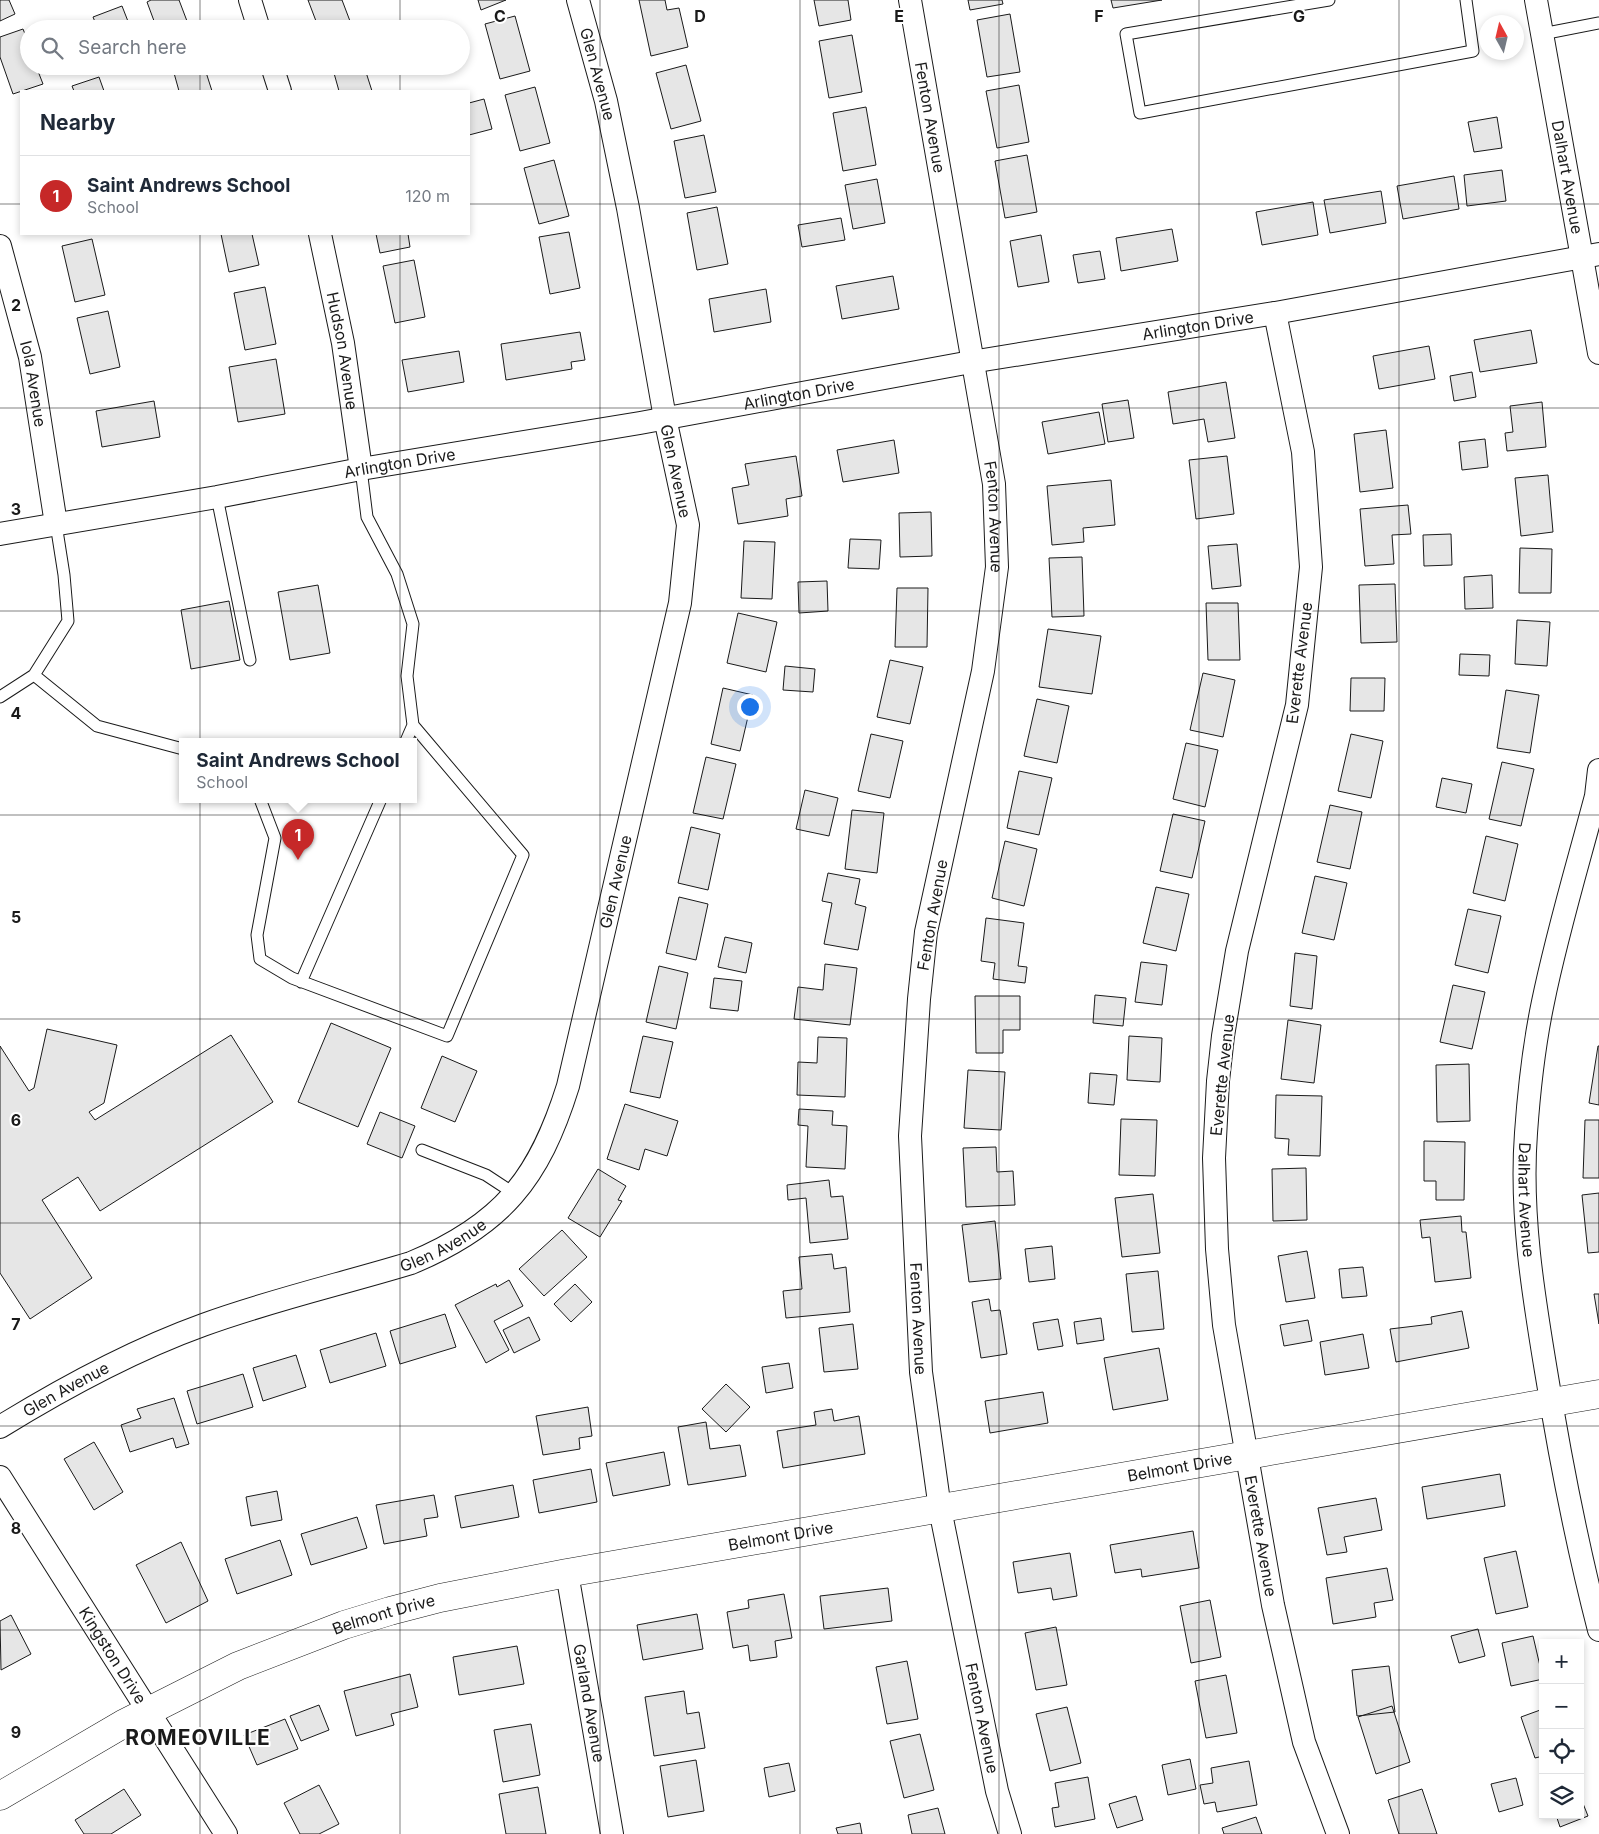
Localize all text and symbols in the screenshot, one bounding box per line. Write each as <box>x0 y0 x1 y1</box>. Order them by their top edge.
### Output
text: C <box>494 6 506 26</box>
text: D <box>694 6 706 26</box>
text: E <box>894 6 904 26</box>
text: F <box>1094 6 1104 26</box>
text: G <box>1293 6 1305 26</box>
north arrow <box>1479 15 1524 60</box>
search box <box>20 20 470 75</box>
street label: Glen Avenue <box>576 25 620 123</box>
icon: search <box>38 34 66 62</box>
text: Search here <box>78 36 187 59</box>
street label: Fenton Avenue <box>911 60 950 174</box>
text: Nearby <box>40 110 115 135</box>
street label: Dalhart Avenue <box>1548 119 1588 236</box>
text: Saint Andrews School <box>87 174 290 197</box>
text: 1 <box>53 186 59 206</box>
text: 120 m <box>405 186 450 206</box>
text: School <box>87 197 139 217</box>
street label: Hudson Avenue <box>322 290 362 411</box>
text: 2 <box>11 295 21 315</box>
street label: Arlington Drive <box>1141 307 1255 344</box>
street label: Iola Avenue <box>16 338 51 428</box>
street label: Arlington Drive <box>742 374 856 414</box>
street label: Glen Avenue <box>656 422 696 520</box>
street label: Arlington Drive <box>342 444 457 482</box>
street label: Fenton Avenue <box>980 459 1007 574</box>
text: 3 <box>11 499 21 519</box>
street label: Everette Avenue <box>1282 601 1316 725</box>
your location <box>737 694 763 720</box>
text: 4 <box>11 703 22 723</box>
popup <box>179 738 417 803</box>
text: Saint Andrews School <box>196 749 400 772</box>
text: School <box>196 772 248 792</box>
pin: 1 <box>282 819 314 860</box>
street label: Glen Avenue <box>595 833 636 930</box>
street label: Fenton Avenue <box>912 858 952 972</box>
text: 5 <box>11 907 21 927</box>
street label: Everette Avenue <box>1206 1013 1238 1137</box>
text: 6 <box>11 1110 21 1130</box>
street label: Dalhart Avenue <box>1514 1142 1539 1258</box>
street label: Glen Avenue <box>397 1214 490 1276</box>
street label: Fenton Avenue <box>906 1262 931 1375</box>
text: 7 <box>11 1314 21 1334</box>
street label: Glen Avenue <box>19 1357 112 1421</box>
street label: Belmont Drive <box>1126 1448 1234 1486</box>
street label: Everette Avenue <box>1240 1474 1281 1598</box>
street label: Belmont Drive <box>727 1517 835 1555</box>
text: 8 <box>11 1518 21 1538</box>
street label: Belmont Drive <box>329 1590 437 1639</box>
street label: Kingston Drive <box>75 1603 151 1707</box>
map controls <box>1539 1639 1584 1819</box>
button: + <box>1539 1639 1584 1684</box>
street label: Garland Avenue <box>569 1642 609 1764</box>
street label: Fenton Avenue <box>961 1661 1003 1775</box>
button: − <box>1539 1684 1584 1729</box>
text: 9 <box>11 1722 21 1742</box>
district label: ROMEOVILLE <box>125 1725 271 1750</box>
button: locate <box>1539 1729 1584 1774</box>
button: layers <box>1539 1774 1584 1819</box>

